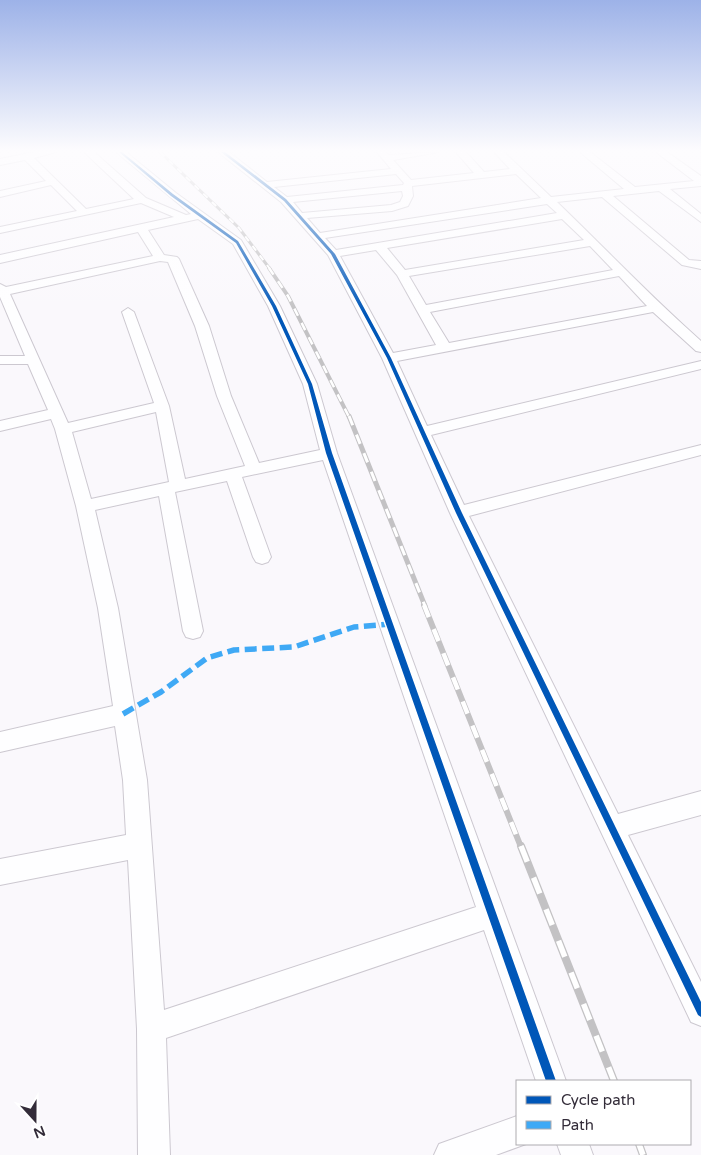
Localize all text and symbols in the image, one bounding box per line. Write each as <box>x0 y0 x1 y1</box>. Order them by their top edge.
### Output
legend <box>516 1080 691 1145</box>
text: Cycle path <box>561 1091 635 1109</box>
north arrow <box>10 1095 60 1145</box>
text: Path <box>561 1116 594 1134</box>
text: N <box>31 1122 48 1142</box>

